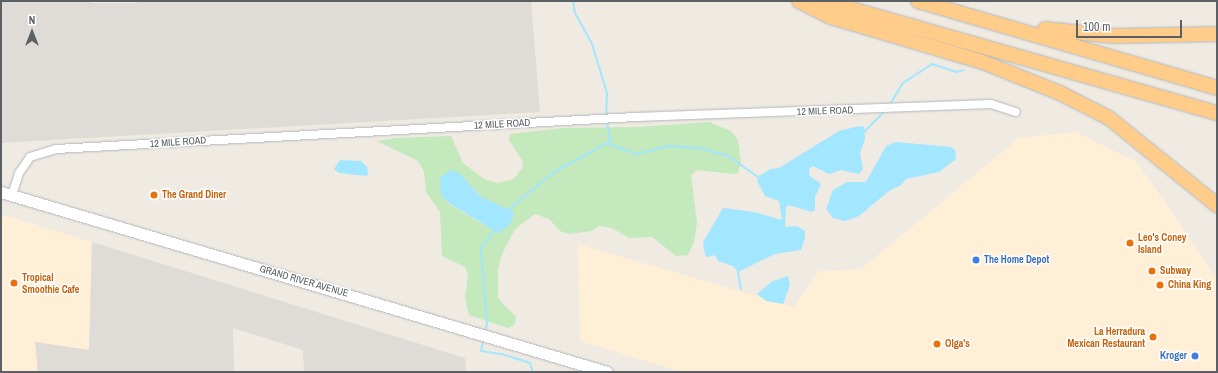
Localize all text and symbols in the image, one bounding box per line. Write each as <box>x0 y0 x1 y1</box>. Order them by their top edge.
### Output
north arrow <box>12 12 52 52</box>
scale bar <box>1078 12 1184 38</box>
text: N <box>29 13 35 27</box>
text: 100 m <box>1083 19 1110 35</box>
street label: 12 MILE ROAD <box>797 104 853 118</box>
street label: 12 MILE ROAD <box>473 117 531 131</box>
street label: 12 MILE ROAD <box>149 134 207 150</box>
place label: The Grand Diner <box>162 189 226 201</box>
marker: The Grand Diner <box>149 190 159 200</box>
place label: Leo's Coney Island <box>1138 231 1186 254</box>
marker: Leo's Coney Island <box>1125 238 1135 248</box>
place label: The Home Depot <box>984 254 1049 266</box>
marker: The Home Depot <box>971 255 981 265</box>
street label: GRAND RIVER AVENUE <box>258 263 350 299</box>
place label: Subway <box>1160 265 1191 277</box>
marker: Subway <box>1147 266 1157 276</box>
place label: Tropical Smoothie Cafe <box>22 271 79 294</box>
marker: Tropical Smoothie Cafe <box>9 278 19 288</box>
place label: China King <box>1168 279 1211 291</box>
marker: China King <box>1155 280 1165 290</box>
place label: La Herradura Mexican Restaurant <box>1068 325 1145 348</box>
marker: La Herradura Mexican Restaurant <box>1148 332 1158 342</box>
place label: Olga's <box>945 338 970 350</box>
marker: Olga's <box>932 339 942 349</box>
place label: Kroger <box>1160 350 1187 362</box>
marker: Kroger <box>1190 351 1200 361</box>

